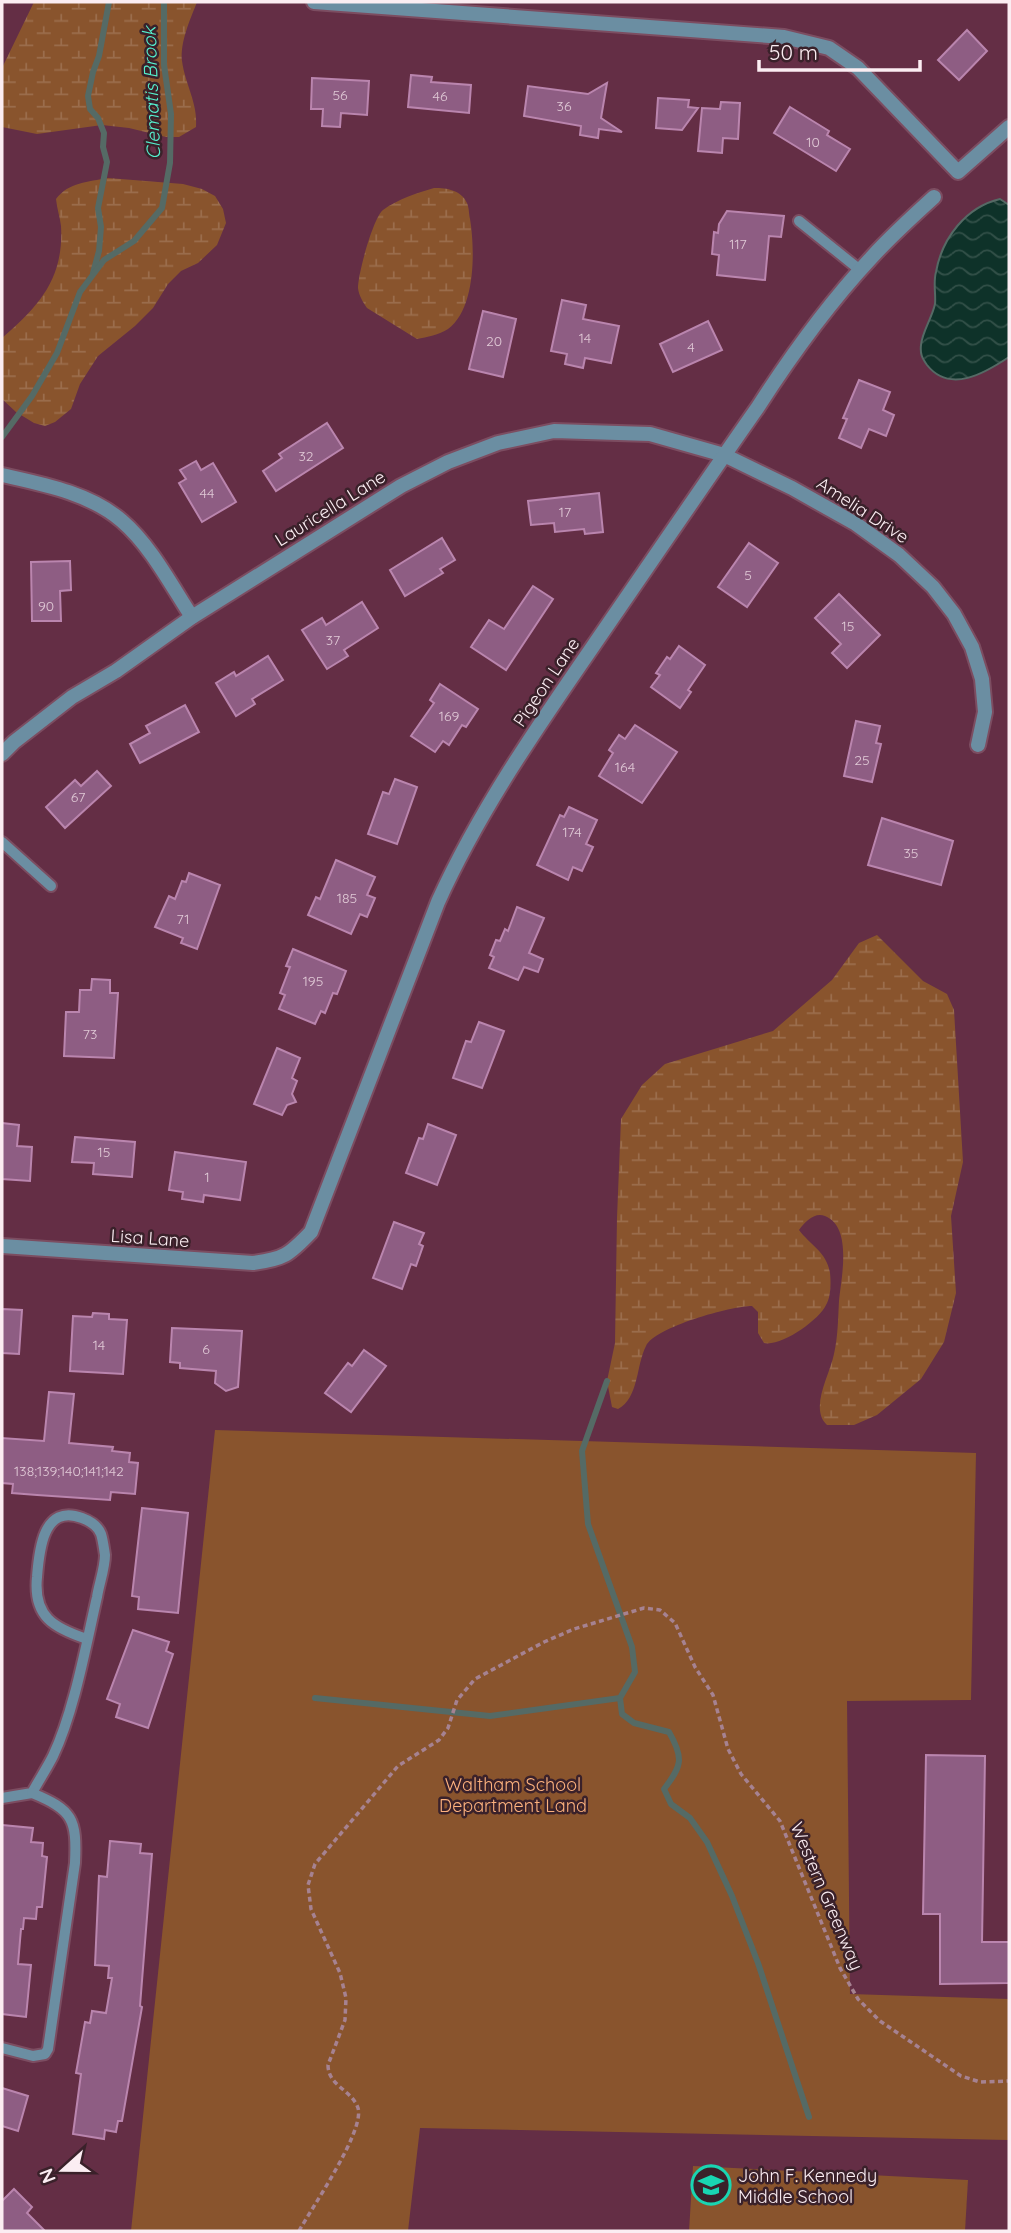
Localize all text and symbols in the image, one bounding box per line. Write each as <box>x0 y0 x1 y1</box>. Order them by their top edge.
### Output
water label: Clematis Brook <box>137 24 165 160</box>
scale bar <box>759 28 920 72</box>
text: 50 m <box>769 39 818 65</box>
house number: 56 <box>332 86 348 104</box>
house number: 46 <box>433 87 448 105</box>
house number: 36 <box>557 97 572 115</box>
house number: 10 <box>806 133 820 151</box>
house number: 117 <box>729 235 747 253</box>
house number: 14 <box>579 329 591 347</box>
house number: 20 <box>486 332 502 350</box>
house number: 4 <box>687 338 695 356</box>
house number: 32 <box>298 447 314 465</box>
street label: Lauricella Lane <box>270 465 390 551</box>
street label: Amelia Drive <box>813 472 913 548</box>
house number: 44 <box>200 484 214 502</box>
house number: 17 <box>559 503 571 521</box>
house number: 5 <box>744 566 752 584</box>
house number: 90 <box>38 597 54 615</box>
house number: 15 <box>842 617 854 635</box>
house number: 37 <box>326 631 340 649</box>
street label: Pigeon Lane <box>508 633 584 731</box>
house number: 169 <box>439 707 459 725</box>
house number: 25 <box>854 751 870 769</box>
house number: 164 <box>615 758 635 776</box>
house number: 67 <box>71 788 85 806</box>
house number: 174 <box>562 823 582 841</box>
house number: 35 <box>904 844 918 862</box>
house number: 185 <box>337 889 357 907</box>
house number: 71 <box>176 910 190 928</box>
house number: 195 <box>303 972 323 990</box>
house number: 73 <box>83 1025 97 1043</box>
house number: 15 <box>98 1143 110 1161</box>
house number: 1 <box>204 1168 210 1186</box>
street label: Lisa Lane <box>110 1224 190 1252</box>
house number: 14 <box>93 1336 105 1354</box>
house number: 6 <box>202 1340 210 1358</box>
house number: 138;139;140;141;142 <box>14 1462 124 1480</box>
park label: Waltham School Department Land <box>439 1773 587 1817</box>
street label: Western Greenway <box>785 1818 869 1974</box>
north arrow <box>28 2135 98 2205</box>
school or university icon: John F. Kennedy Middle School <box>690 2164 732 2206</box>
place label: John F. Kennedy Middle School <box>738 2164 877 2208</box>
text: N <box>33 2165 61 2187</box>

